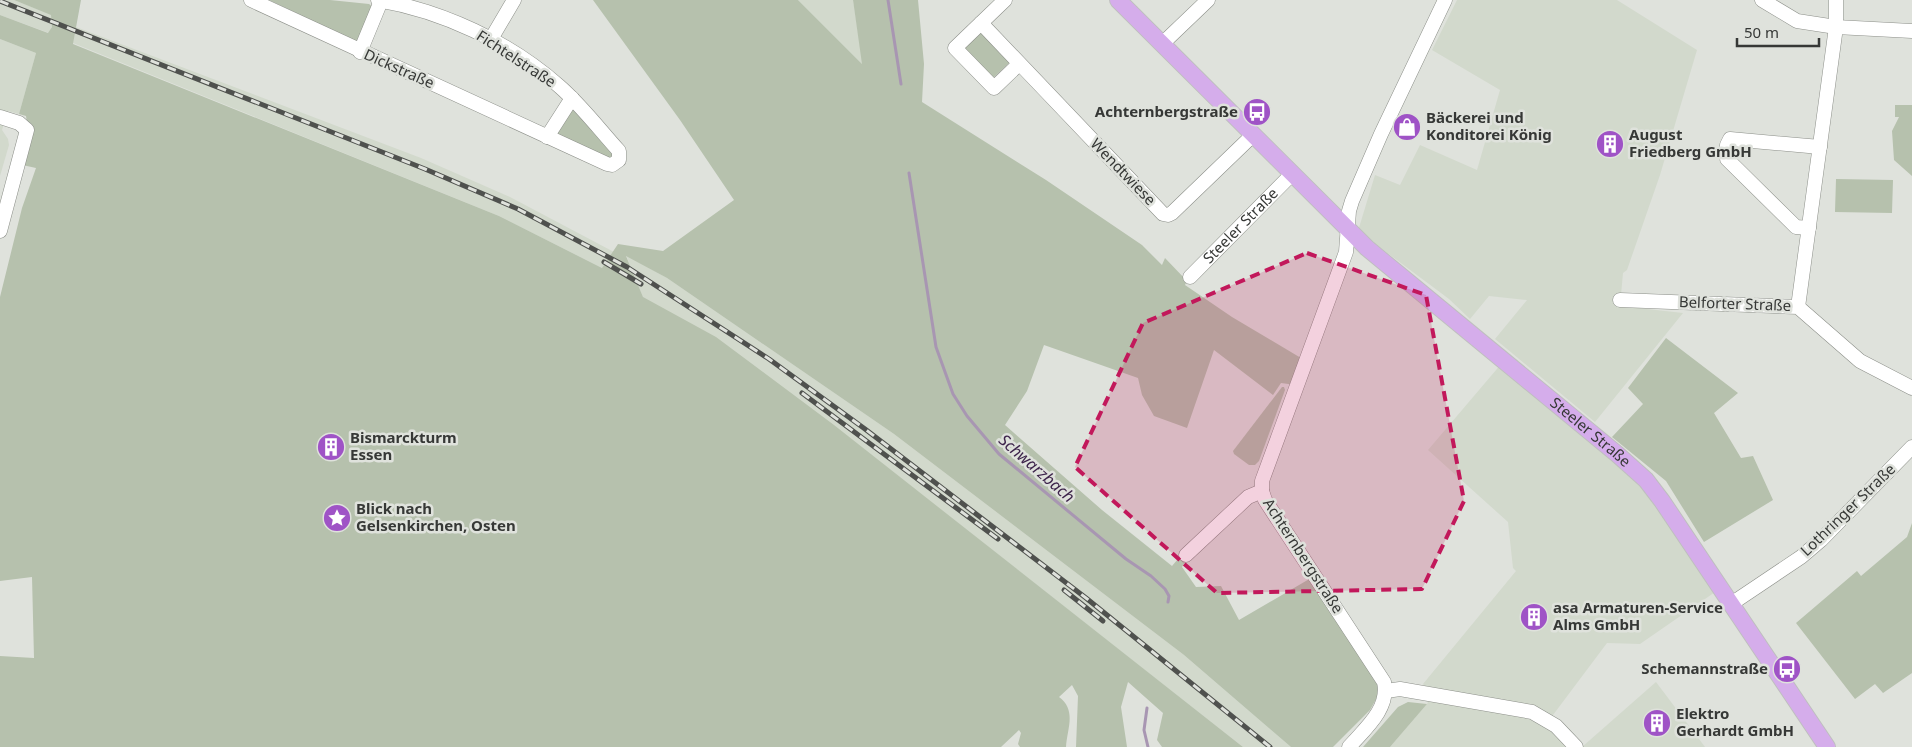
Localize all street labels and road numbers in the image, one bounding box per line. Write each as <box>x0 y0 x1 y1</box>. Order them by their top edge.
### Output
street label: Fichtelstraße <box>473 25 560 91</box>
street label: Dickstraße <box>361 44 438 92</box>
street label: Wendtwiese <box>1087 134 1161 209</box>
street label: Steeler Straße <box>1198 183 1282 267</box>
street label: Belforter Straße <box>1679 291 1792 315</box>
street label: Steeler Straße <box>1547 392 1636 471</box>
street label: Lothringer Straße <box>1796 459 1899 560</box>
street label: Achternbergstraße <box>1259 494 1348 617</box>

